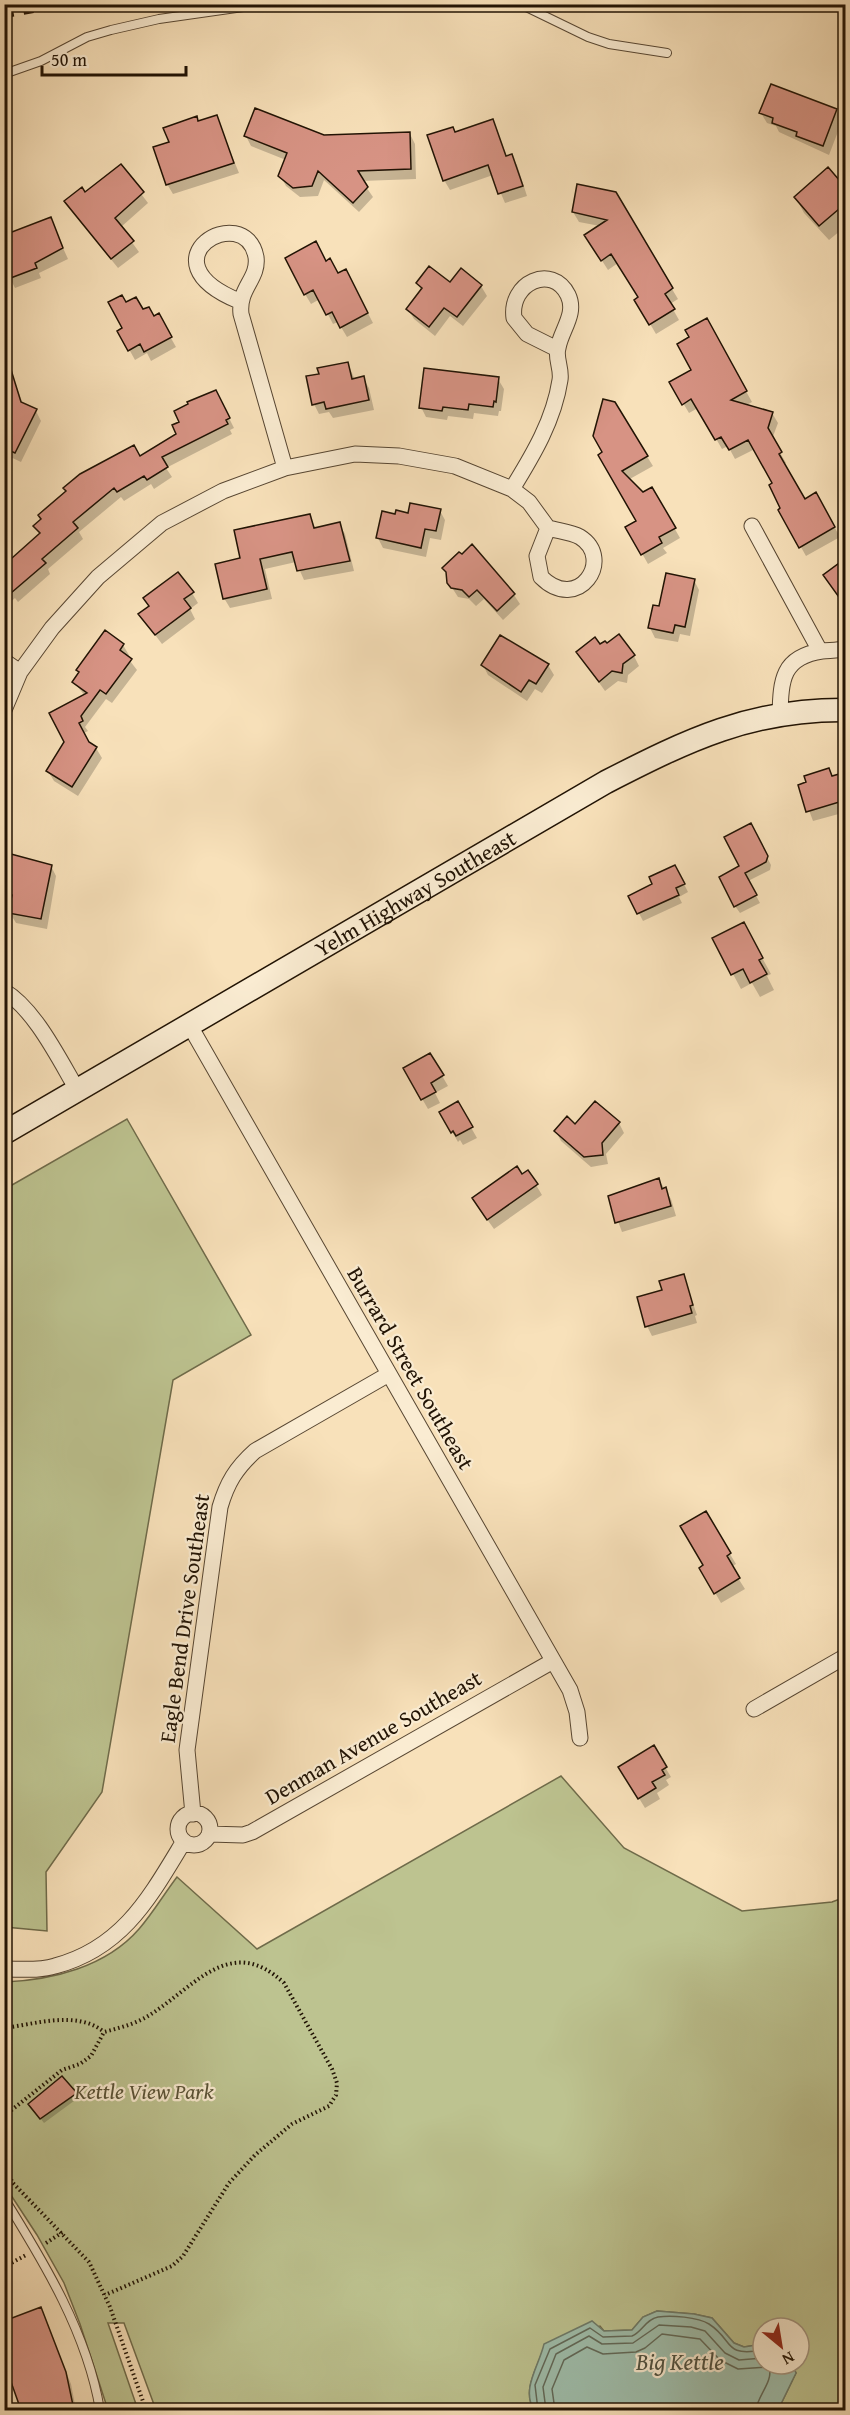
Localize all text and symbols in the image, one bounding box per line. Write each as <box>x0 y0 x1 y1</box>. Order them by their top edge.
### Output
scale bar <box>42 39 186 77</box>
text: 50 m <box>51 46 87 73</box>
street label: Yelm Highway Southeast <box>309 822 522 965</box>
street label: Burrard Street Southeast <box>340 1260 482 1476</box>
street label: Eagle Bend Drive Southeast <box>151 1491 217 1744</box>
street label: Denman Avenue Southeast <box>259 1662 487 1812</box>
park label: Kettle View Park <box>73 2075 214 2107</box>
north arrow <box>751 2316 811 2376</box>
water label: Big Kettle <box>635 2344 724 2379</box>
text: N <box>778 2346 799 2372</box>

